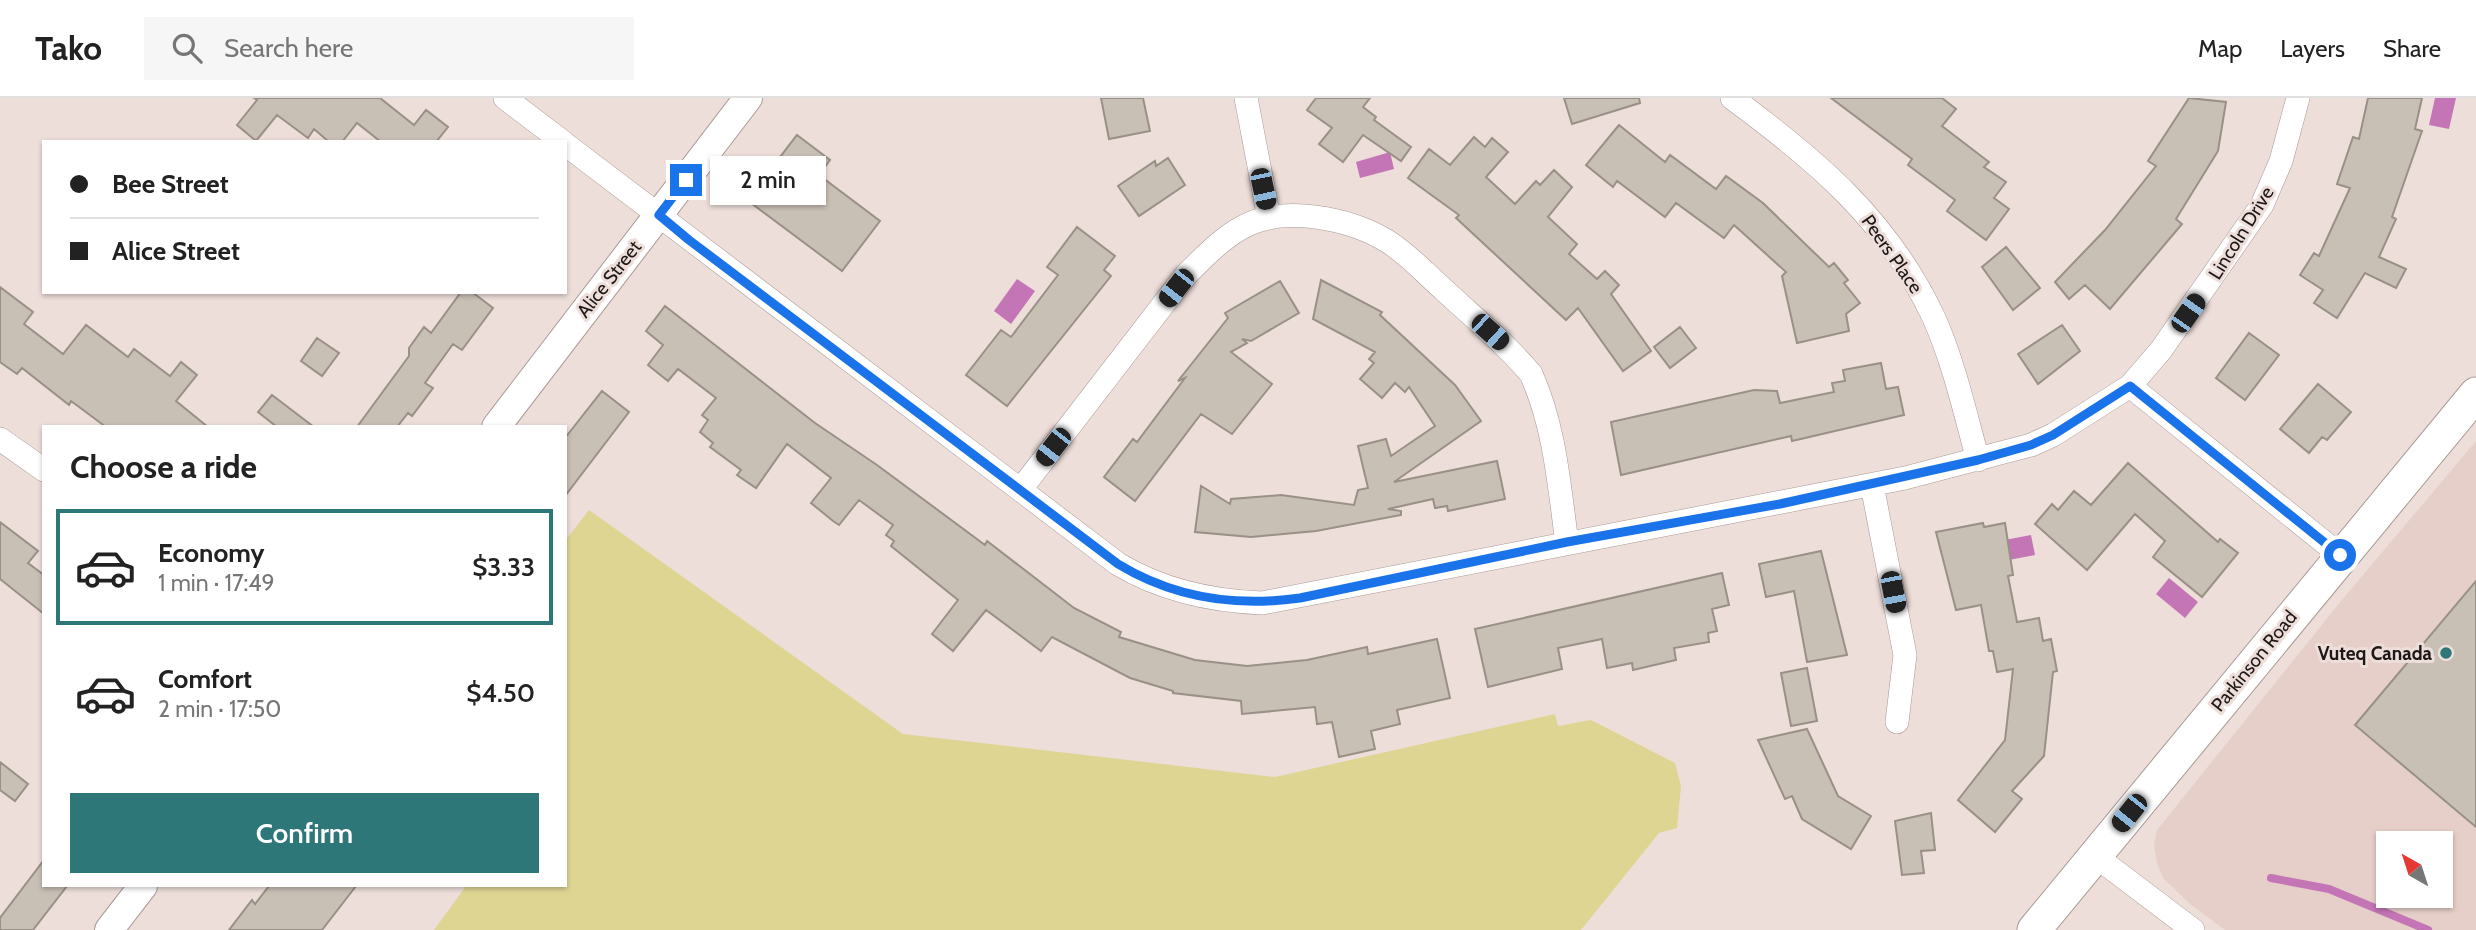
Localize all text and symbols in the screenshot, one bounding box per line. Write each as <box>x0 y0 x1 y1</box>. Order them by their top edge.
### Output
search box <box>144 17 634 80</box>
text: Tako <box>35 28 102 68</box>
icon: search <box>168 29 206 67</box>
text: Search here <box>224 32 353 64</box>
text: Map <box>2198 34 2242 63</box>
text: Layers <box>2280 34 2345 63</box>
text: Share <box>2383 34 2441 63</box>
callout: 2 min <box>710 155 826 204</box>
route end <box>670 164 702 196</box>
text: 2 min <box>740 166 796 194</box>
car <box>1249 166 1278 212</box>
text: Bee Street <box>112 168 229 200</box>
street label: Lincoln Drive <box>2203 182 2279 284</box>
street label: Peers Place <box>1857 210 1928 298</box>
text: Alice Street <box>112 235 240 267</box>
street label: Alice Street <box>572 235 647 322</box>
car <box>1155 265 1198 311</box>
car <box>2168 290 2209 336</box>
car <box>1468 310 1513 354</box>
car <box>1032 424 1075 470</box>
text: Choose a ride <box>70 447 257 486</box>
icon: car <box>74 536 137 599</box>
text: Economy <box>158 537 264 569</box>
route start <box>2324 539 2356 571</box>
text: $3.33 <box>472 551 535 583</box>
text: 1 min · 17:49 <box>158 569 275 597</box>
car <box>1879 569 1908 615</box>
street label: Parkinson Road <box>2206 606 2302 716</box>
place label: Vuteq Canada <box>2318 642 2433 665</box>
marker: Vuteq Canada <box>2438 645 2454 661</box>
icon: car <box>74 662 137 725</box>
text: Comfort <box>158 663 252 695</box>
text: $4.50 <box>466 677 535 709</box>
text: 2 min · 17:50 <box>158 695 281 723</box>
car <box>2108 790 2151 836</box>
button: Confirm <box>70 793 539 873</box>
north arrow <box>2376 831 2454 908</box>
map controls <box>2376 831 2453 908</box>

